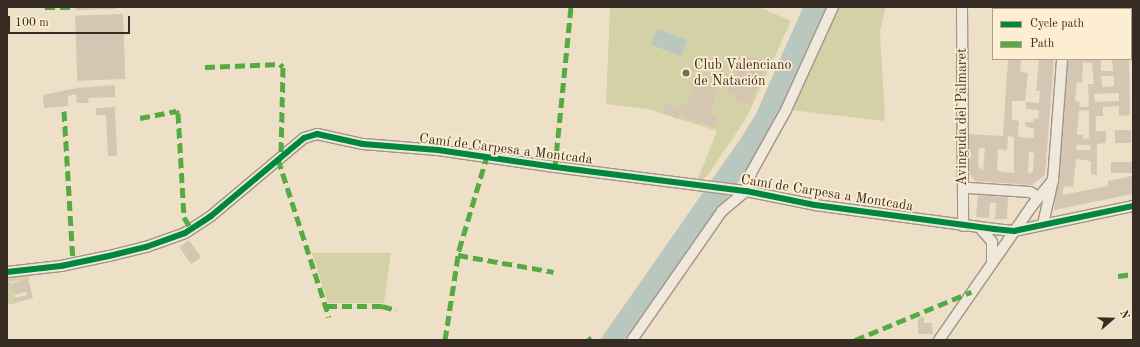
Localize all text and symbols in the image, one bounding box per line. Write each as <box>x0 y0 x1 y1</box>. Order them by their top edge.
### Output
scale bar <box>10 8 132 34</box>
legend <box>992 8 1132 60</box>
text: 100 m <box>15 17 49 29</box>
text: Cycle path <box>1030 18 1084 30</box>
text: Path <box>1030 38 1054 50</box>
street label: Avinguda del Palmaret <box>954 48 970 186</box>
place label: Club Valenciano de Natación <box>694 57 791 90</box>
marker: Club Valenciano de Natación <box>681 68 691 78</box>
street label: Camí de Carpesa a Montcada <box>418 130 594 168</box>
street label: Camí de Carpesa a Montcada <box>739 171 915 215</box>
north arrow <box>1092 299 1132 339</box>
text: N <box>1117 309 1130 321</box>

